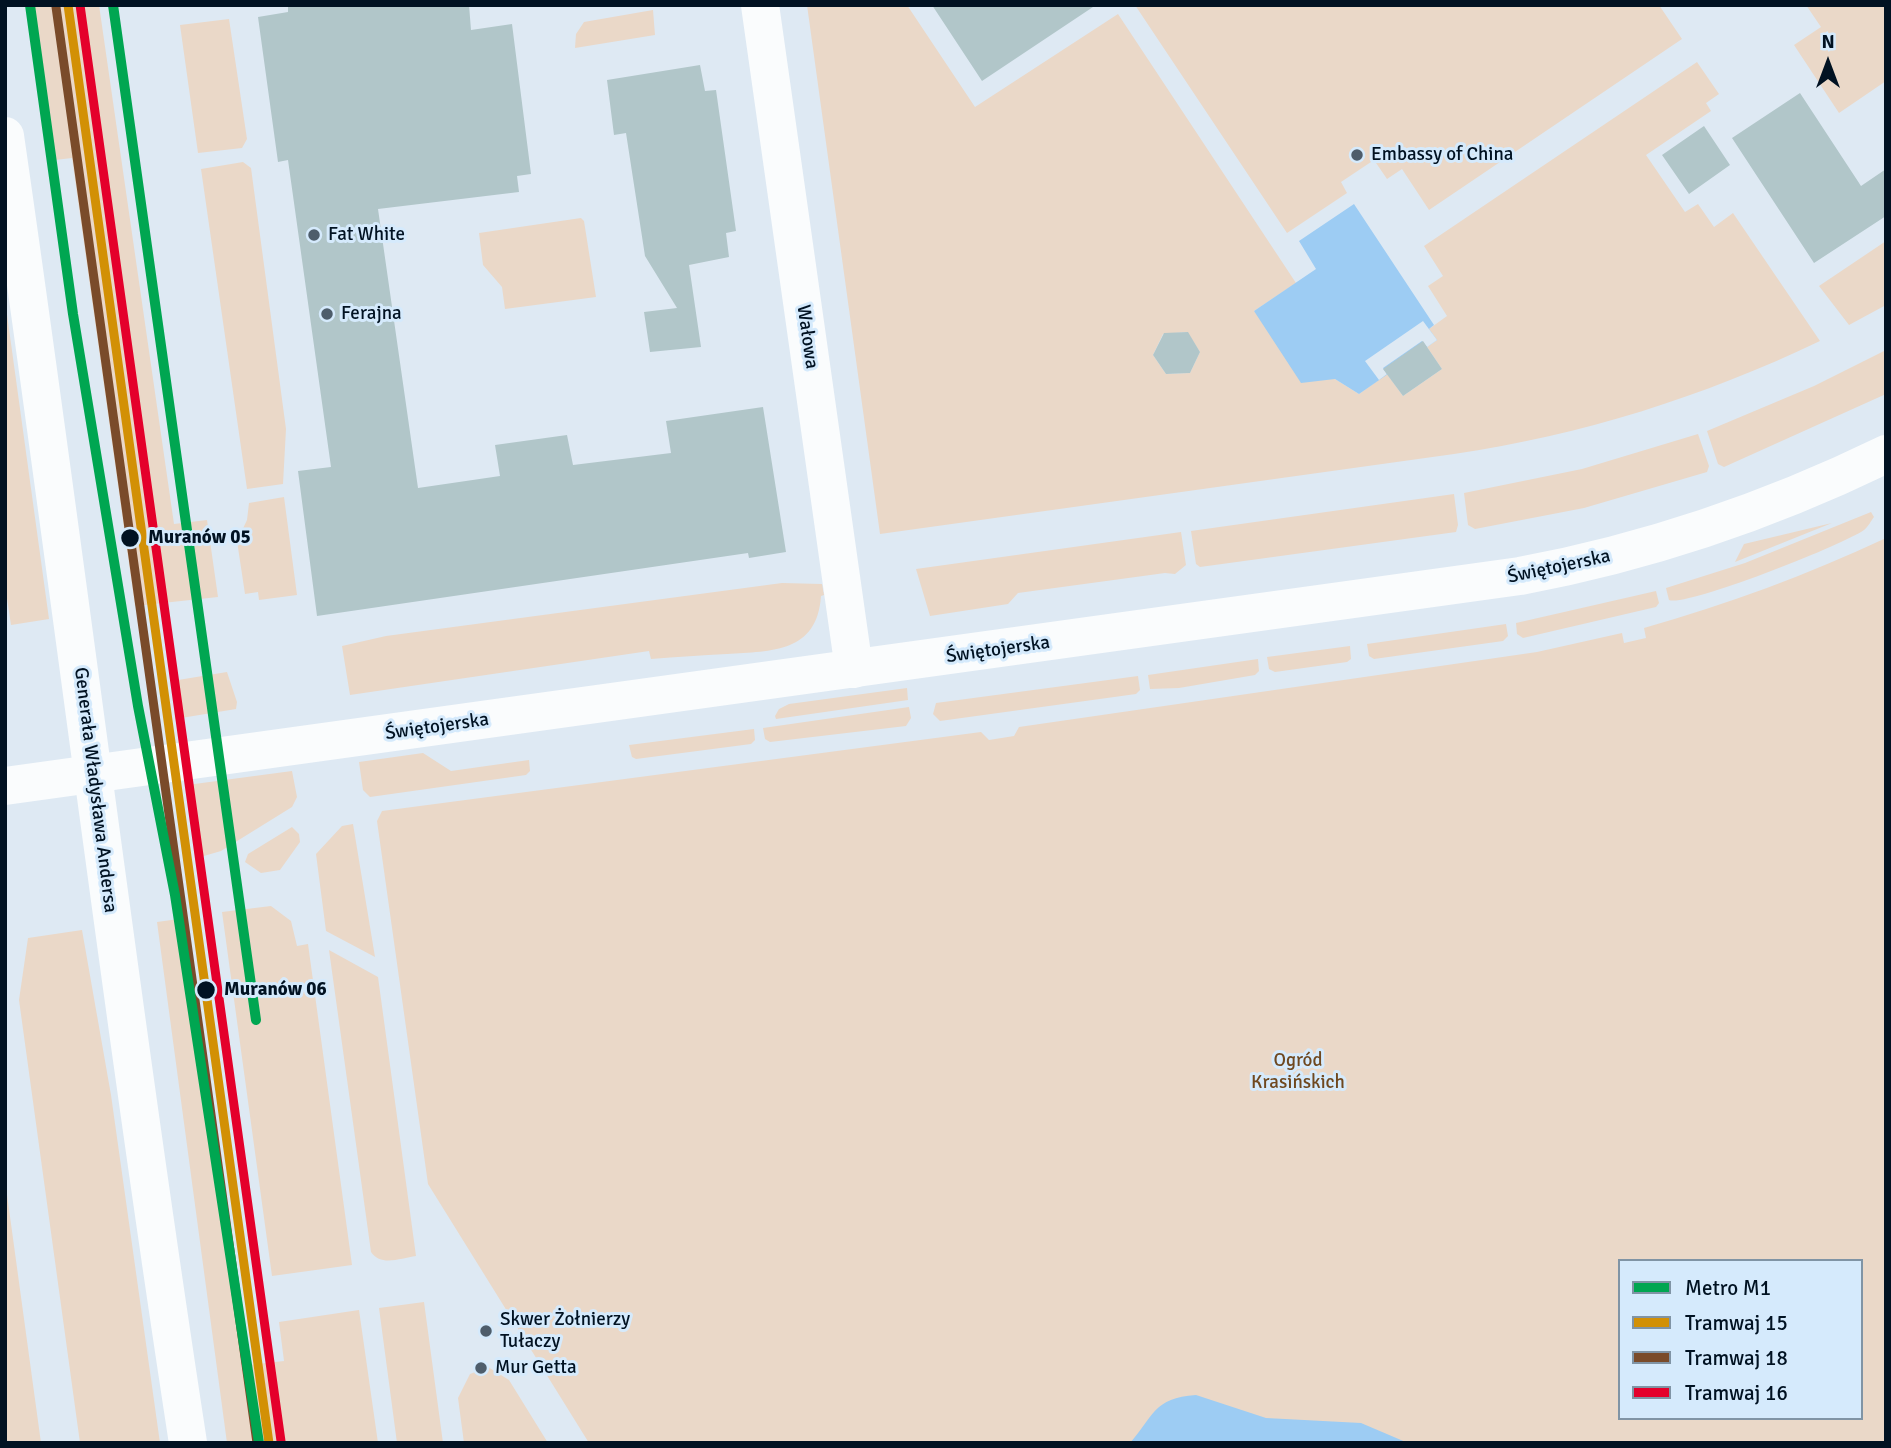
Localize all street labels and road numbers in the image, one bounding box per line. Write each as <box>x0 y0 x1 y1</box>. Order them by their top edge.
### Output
street label: Wałowa <box>791 304 823 370</box>
street label: Świętojerska <box>1506 545 1612 589</box>
street label: Świętojerska <box>945 631 1051 669</box>
street label: Generała Władysława Andersa <box>69 666 121 914</box>
street label: Świętojerska <box>384 708 490 746</box>

